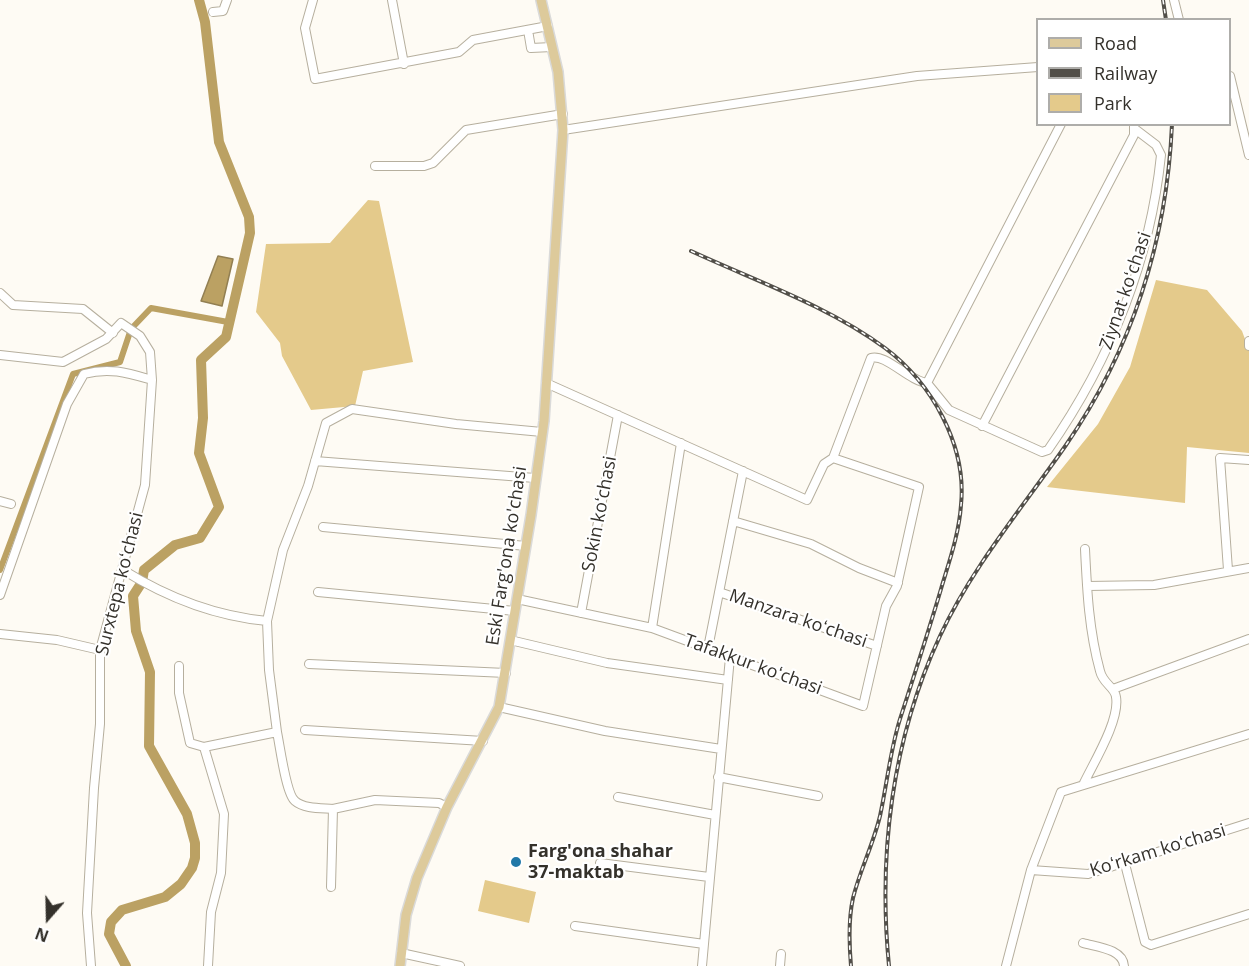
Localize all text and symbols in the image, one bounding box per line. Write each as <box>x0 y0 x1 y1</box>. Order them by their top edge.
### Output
legend <box>1036 18 1231 126</box>
text: Road <box>1094 31 1137 55</box>
text: Railway <box>1094 61 1157 85</box>
text: Park <box>1094 91 1132 115</box>
street label: Ziynat koʻchasi <box>1096 229 1156 353</box>
street label: Sokin koʻchasi <box>578 454 622 574</box>
street label: Eski Farg'ona ko'chasi <box>482 465 532 647</box>
street label: Surxtepa koʻchasi <box>92 510 148 658</box>
street label: Manzara koʻchasi <box>726 585 870 653</box>
street label: Tafakkur koʻchasi <box>681 630 825 700</box>
street label: Koʻrkam koʻchasi <box>1087 820 1229 882</box>
place label: Farg'ona shahar 37-maktab <box>528 841 673 884</box>
marker: Farg'ona shahar 37-maktab <box>509 855 523 869</box>
north arrow <box>18 888 78 948</box>
text: N <box>32 922 52 947</box>

